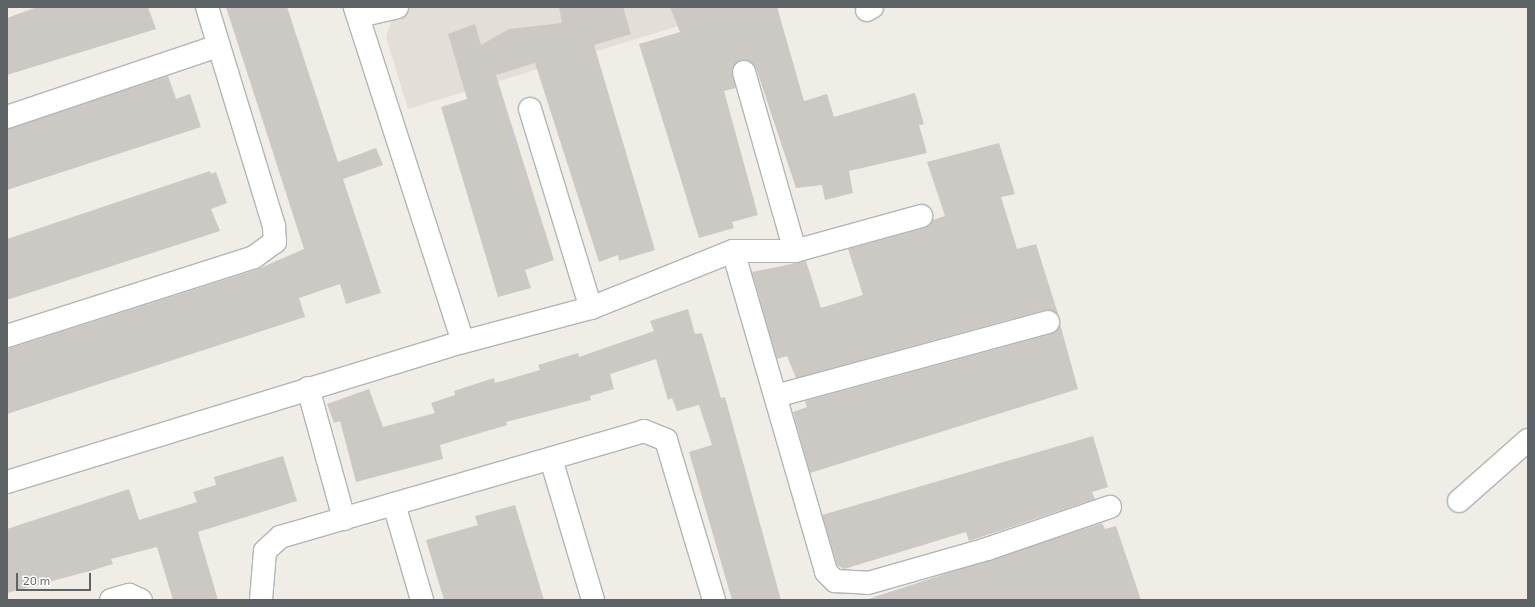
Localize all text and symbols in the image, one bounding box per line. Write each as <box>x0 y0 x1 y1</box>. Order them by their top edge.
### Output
scale bar <box>18 565 93 591</box>
text: 20 m <box>23 573 50 587</box>

